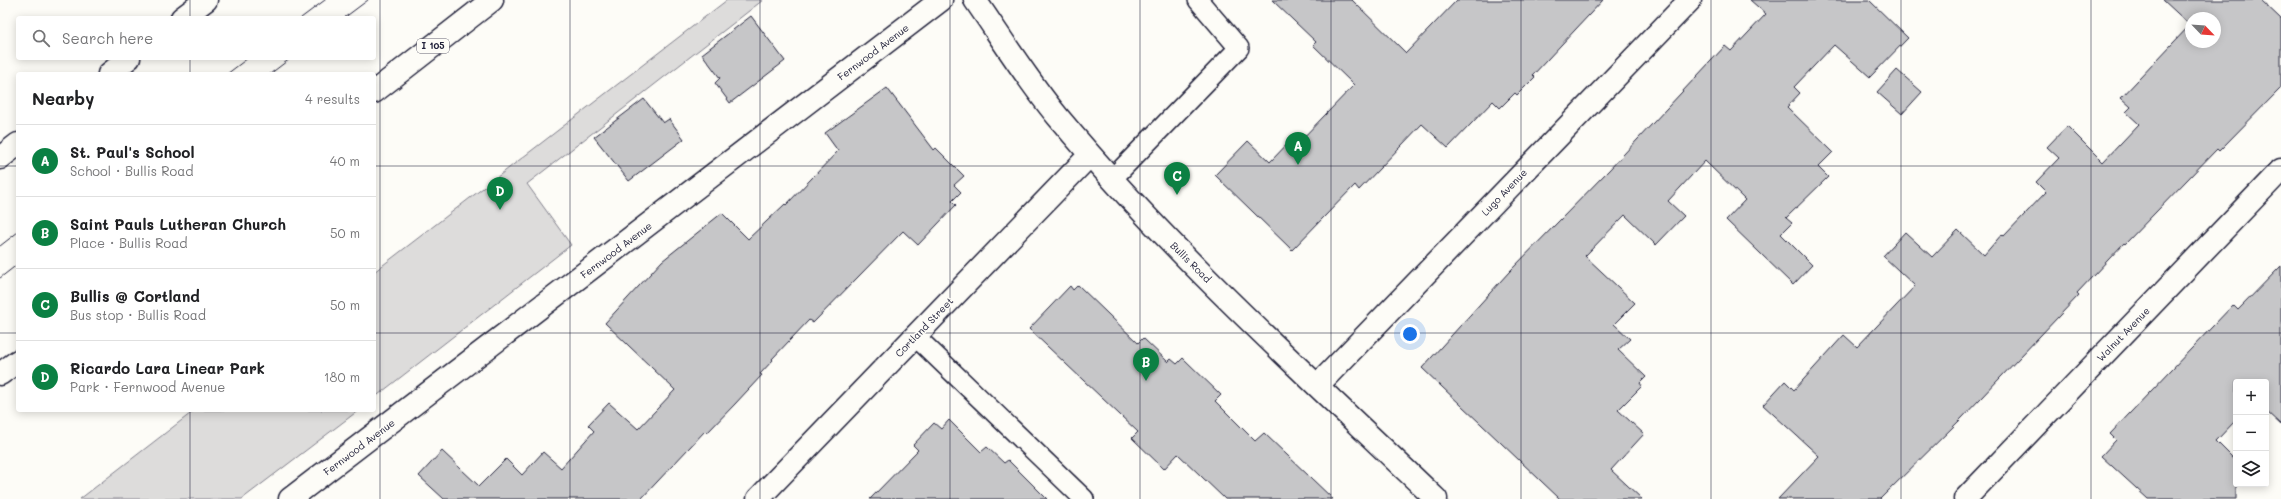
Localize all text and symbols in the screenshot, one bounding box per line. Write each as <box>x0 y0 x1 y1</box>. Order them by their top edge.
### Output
north arrow <box>2185 12 2221 48</box>
search box <box>16 16 376 60</box>
street label: Fernwood Avenue <box>834 20 912 84</box>
icon: search <box>30 27 52 49</box>
text: Search here <box>62 28 153 48</box>
road number: I 105 <box>417 39 449 53</box>
text: Nearby <box>32 87 94 109</box>
text: 4 results <box>305 90 360 107</box>
pin: A <box>1285 132 1311 165</box>
text: St. Paul's School <box>70 142 194 162</box>
text: A <box>40 152 50 169</box>
text: 40 m <box>330 152 360 169</box>
text: School · Bullis Road <box>70 162 194 179</box>
pin: C <box>1164 162 1190 195</box>
street label: Lugo Avenue <box>1478 165 1530 219</box>
pin: D <box>487 177 513 210</box>
text: Saint Pauls Lutheran Church <box>70 214 286 234</box>
street label: Fernwood Avenue <box>577 218 655 282</box>
text: B <box>41 224 49 241</box>
text: 50 m <box>330 224 360 241</box>
text: Place · Bullis Road <box>70 234 188 251</box>
street label: Bullis Road <box>1167 238 1215 286</box>
text: Bullis @ Cortland <box>70 286 200 306</box>
street label: Cortland Street <box>892 294 956 360</box>
text: C <box>40 296 50 313</box>
text: 50 m <box>330 296 360 313</box>
street label: Walnut Avenue <box>2093 304 2153 364</box>
text: Bus stop · Bullis Road <box>70 306 206 323</box>
your location <box>1400 324 1420 344</box>
pin: B <box>1133 348 1159 381</box>
text: Ricardo Lara Linear Park <box>70 358 265 378</box>
text: D <box>40 368 50 385</box>
text: 180 m <box>324 368 360 385</box>
text: Park · Fernwood Avenue <box>70 378 225 395</box>
map controls <box>2233 379 2269 487</box>
button: + <box>2233 379 2269 415</box>
street label: Fernwood Avenue <box>320 415 398 479</box>
button: − <box>2233 415 2269 451</box>
button: layers <box>2233 451 2269 487</box>

